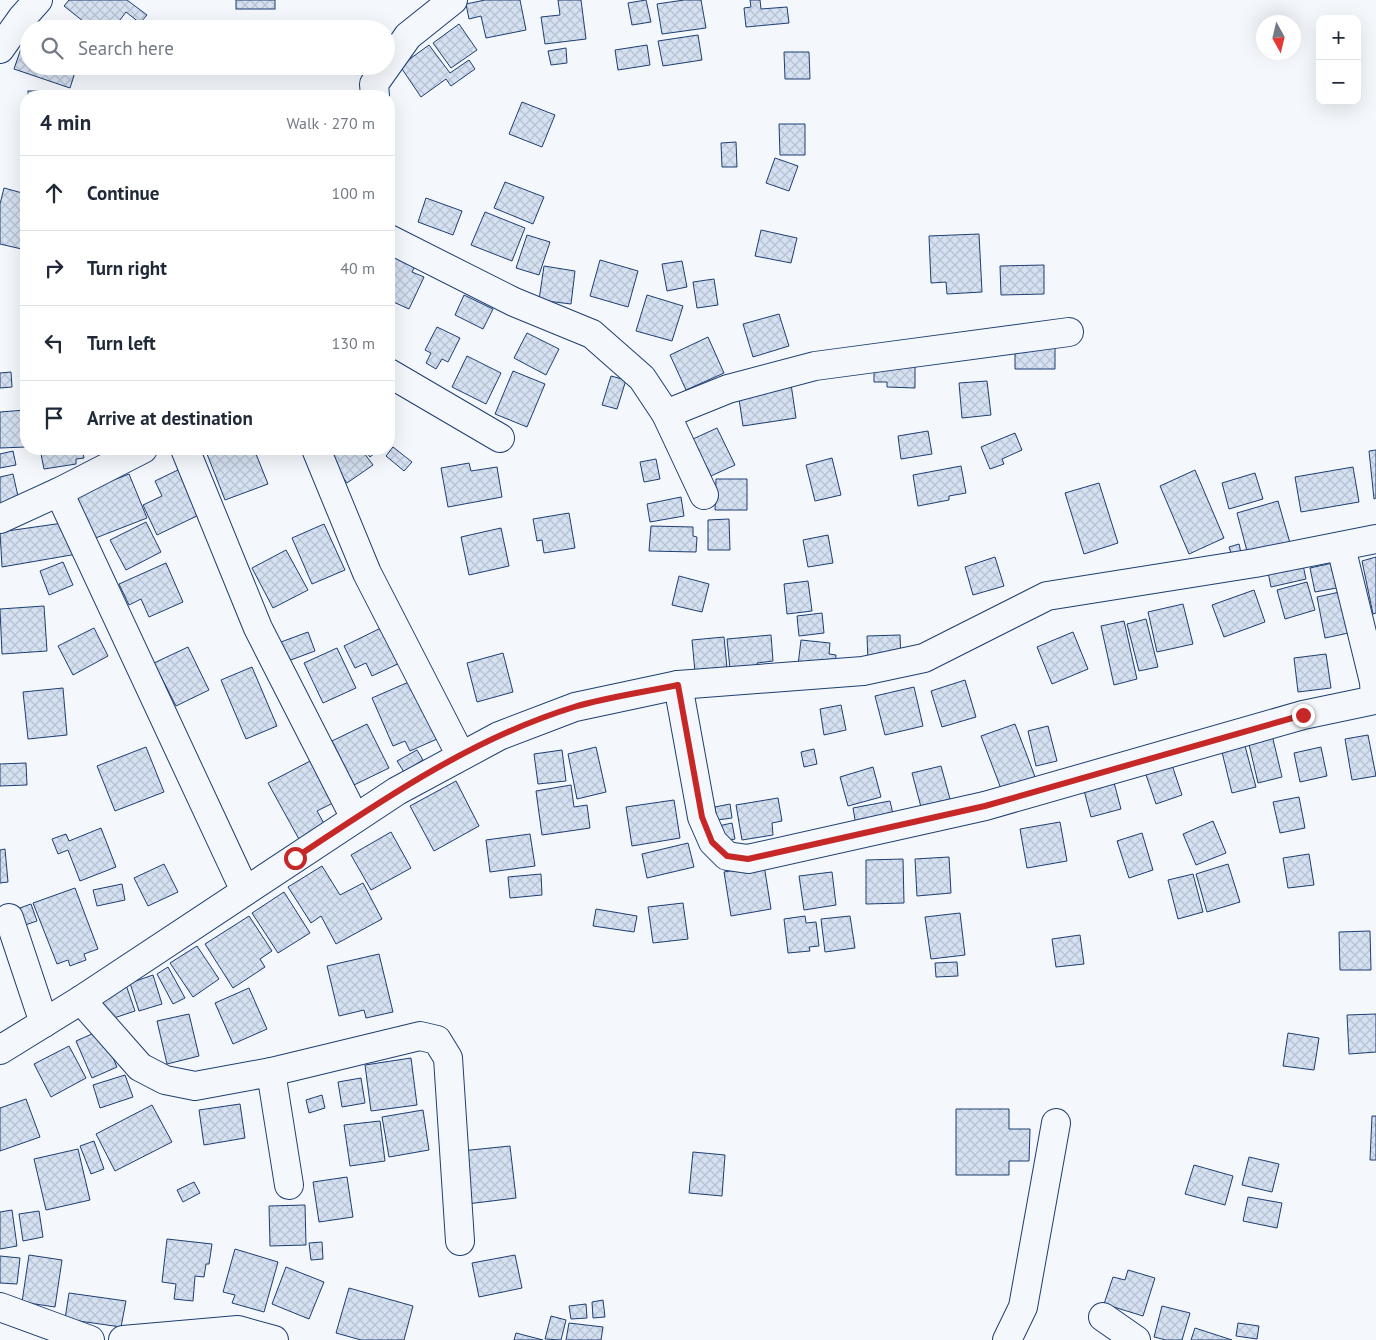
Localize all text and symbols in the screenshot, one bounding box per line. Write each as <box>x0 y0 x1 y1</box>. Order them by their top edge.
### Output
north arrow <box>1256 15 1301 60</box>
map controls <box>1316 15 1361 105</box>
button: + <box>1316 15 1361 60</box>
search box <box>20 20 395 75</box>
icon: search <box>38 34 66 62</box>
text: Search here <box>78 36 174 60</box>
button: − <box>1316 60 1361 105</box>
text: 4 min <box>40 109 91 136</box>
text: Walk · 270 m <box>286 113 375 133</box>
icon: ahead <box>40 179 68 207</box>
text: Continue <box>87 181 159 205</box>
text: 100 m <box>332 183 375 203</box>
icon: right <box>40 254 68 282</box>
text: Turn right <box>87 256 167 280</box>
text: 40 m <box>340 258 375 278</box>
icon: left <box>40 329 68 357</box>
text: Turn left <box>87 331 156 355</box>
text: 130 m <box>332 333 375 353</box>
icon: arrive <box>40 404 68 432</box>
text: Arrive at destination <box>87 406 253 430</box>
route end <box>1292 704 1315 727</box>
route start <box>284 847 307 870</box>

